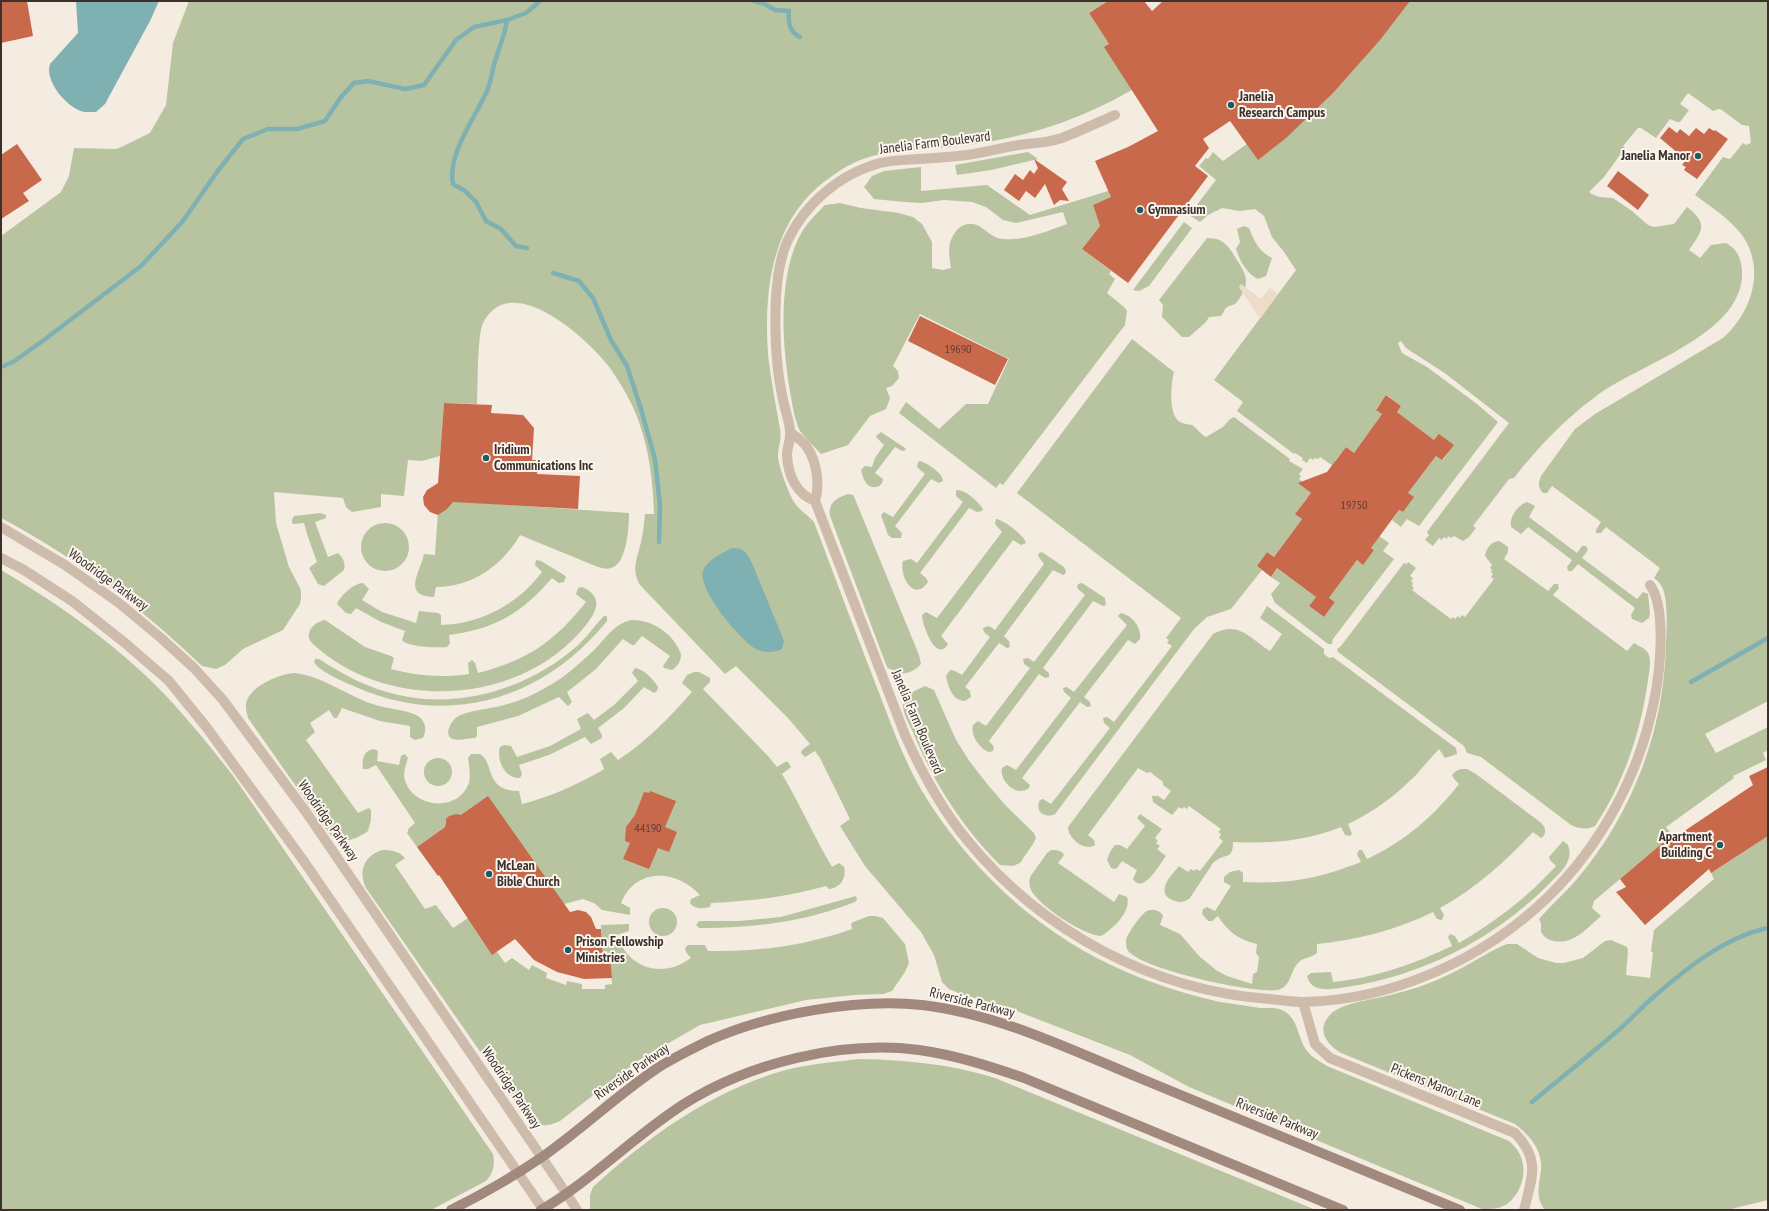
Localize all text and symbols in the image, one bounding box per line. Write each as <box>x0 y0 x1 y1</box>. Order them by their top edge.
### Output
place label: Janelia Research Campus <box>1239 89 1325 122</box>
marker: Janelia Research Campus <box>1226 100 1236 110</box>
street label: Janelia Farm Boulevard <box>879 128 991 158</box>
place label: Janelia Manor <box>1621 148 1690 164</box>
marker: Janelia Manor <box>1693 151 1703 161</box>
place label: Gymnasium <box>1148 202 1206 218</box>
marker: Gymnasium <box>1135 205 1145 215</box>
house number: 19690 <box>945 343 971 357</box>
place label: Iridium Communications Inc <box>494 442 593 474</box>
marker: Iridium Communications Inc <box>481 453 491 463</box>
house number: 19750 <box>1341 499 1367 513</box>
street label: Woodridge Parkway <box>65 545 151 615</box>
street label: Janelia Farm Boulevard <box>887 667 947 777</box>
street label: Woodridge Parkway <box>294 777 362 865</box>
house number: 44190 <box>635 822 661 836</box>
place label: Apartment Building C <box>1659 829 1712 862</box>
marker: Apartment Building C <box>1715 840 1725 850</box>
place label: McLean Bible Church <box>497 858 560 890</box>
marker: McLean Bible Church <box>484 869 494 879</box>
place label: Prison Fellowship Ministries <box>576 934 664 966</box>
marker: Prison Fellowship Ministries <box>563 945 573 955</box>
street label: Riverside Parkway <box>928 984 1016 1022</box>
street label: Riverside Parkway <box>591 1040 673 1104</box>
street label: Woodridge Parkway <box>478 1044 544 1132</box>
street label: Pickens Manor Lane <box>1388 1060 1484 1112</box>
street label: Riverside Parkway <box>1233 1095 1321 1143</box>

